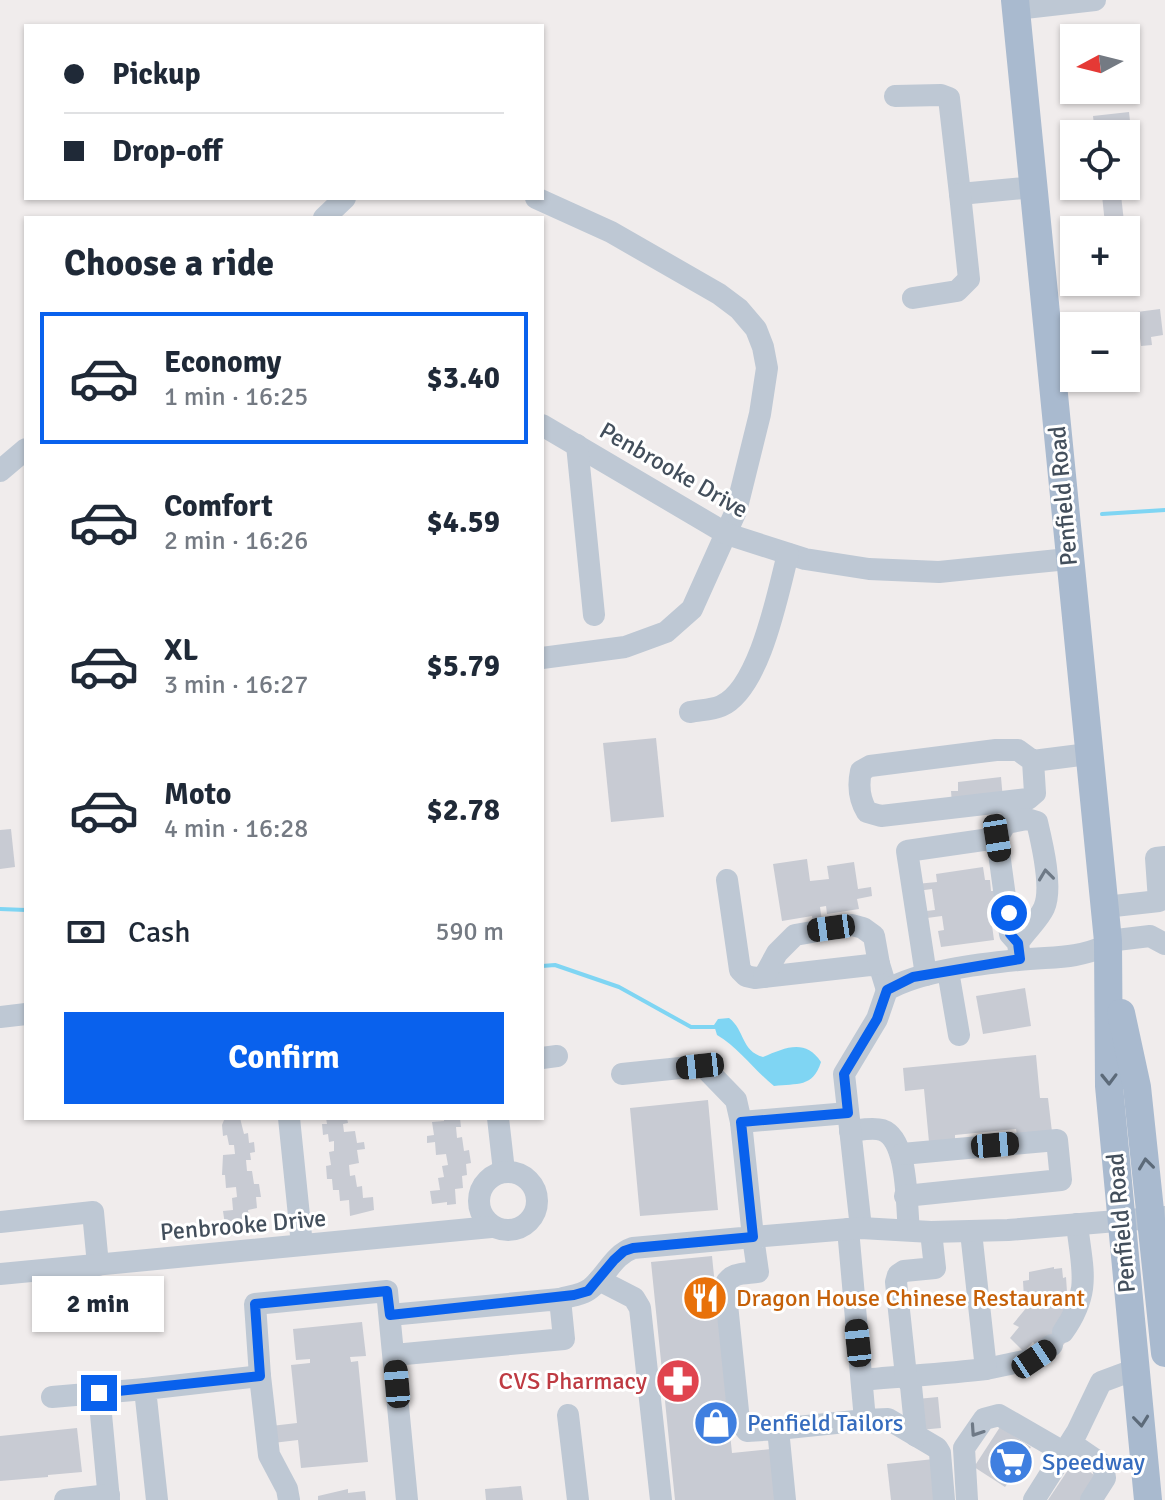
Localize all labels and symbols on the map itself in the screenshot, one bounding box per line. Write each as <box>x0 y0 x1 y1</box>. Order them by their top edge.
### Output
north arrow <box>1060 24 1140 104</box>
street label: Penbrooke Drive <box>594 415 754 525</box>
street label: Penfield Road <box>1042 425 1084 567</box>
car <box>981 812 1013 864</box>
one-way arrow <box>1038 869 1055 882</box>
route start <box>991 895 1027 931</box>
car <box>806 913 856 943</box>
car <box>675 1052 725 1080</box>
one-way arrow <box>1100 1073 1118 1086</box>
car <box>970 1131 1020 1159</box>
street label: Penfield Road <box>1100 1152 1142 1294</box>
one-way arrow <box>1137 1157 1154 1170</box>
street label: Penbrooke Drive <box>159 1203 327 1247</box>
restaurant icon: Dragon House Chinese Restaurant <box>681 1274 729 1322</box>
callout: 2 min <box>33 1277 165 1333</box>
place label: Dragon House Chinese Restaurant <box>736 1283 1085 1313</box>
car <box>844 1318 872 1368</box>
car <box>1007 1336 1061 1382</box>
pharmacy icon: CVS Pharmacy <box>654 1357 702 1405</box>
car <box>383 1359 411 1409</box>
place label: CVS Pharmacy <box>498 1366 647 1396</box>
route end <box>81 1375 117 1411</box>
shop icon: Penfield Tailors <box>692 1399 740 1447</box>
place label: Penfield Tailors <box>747 1408 903 1438</box>
one-way arrow <box>1132 1415 1149 1428</box>
one-way arrow <box>970 1423 985 1437</box>
supermarket icon: Speedway <box>987 1438 1035 1486</box>
place label: Speedway <box>1042 1447 1145 1477</box>

